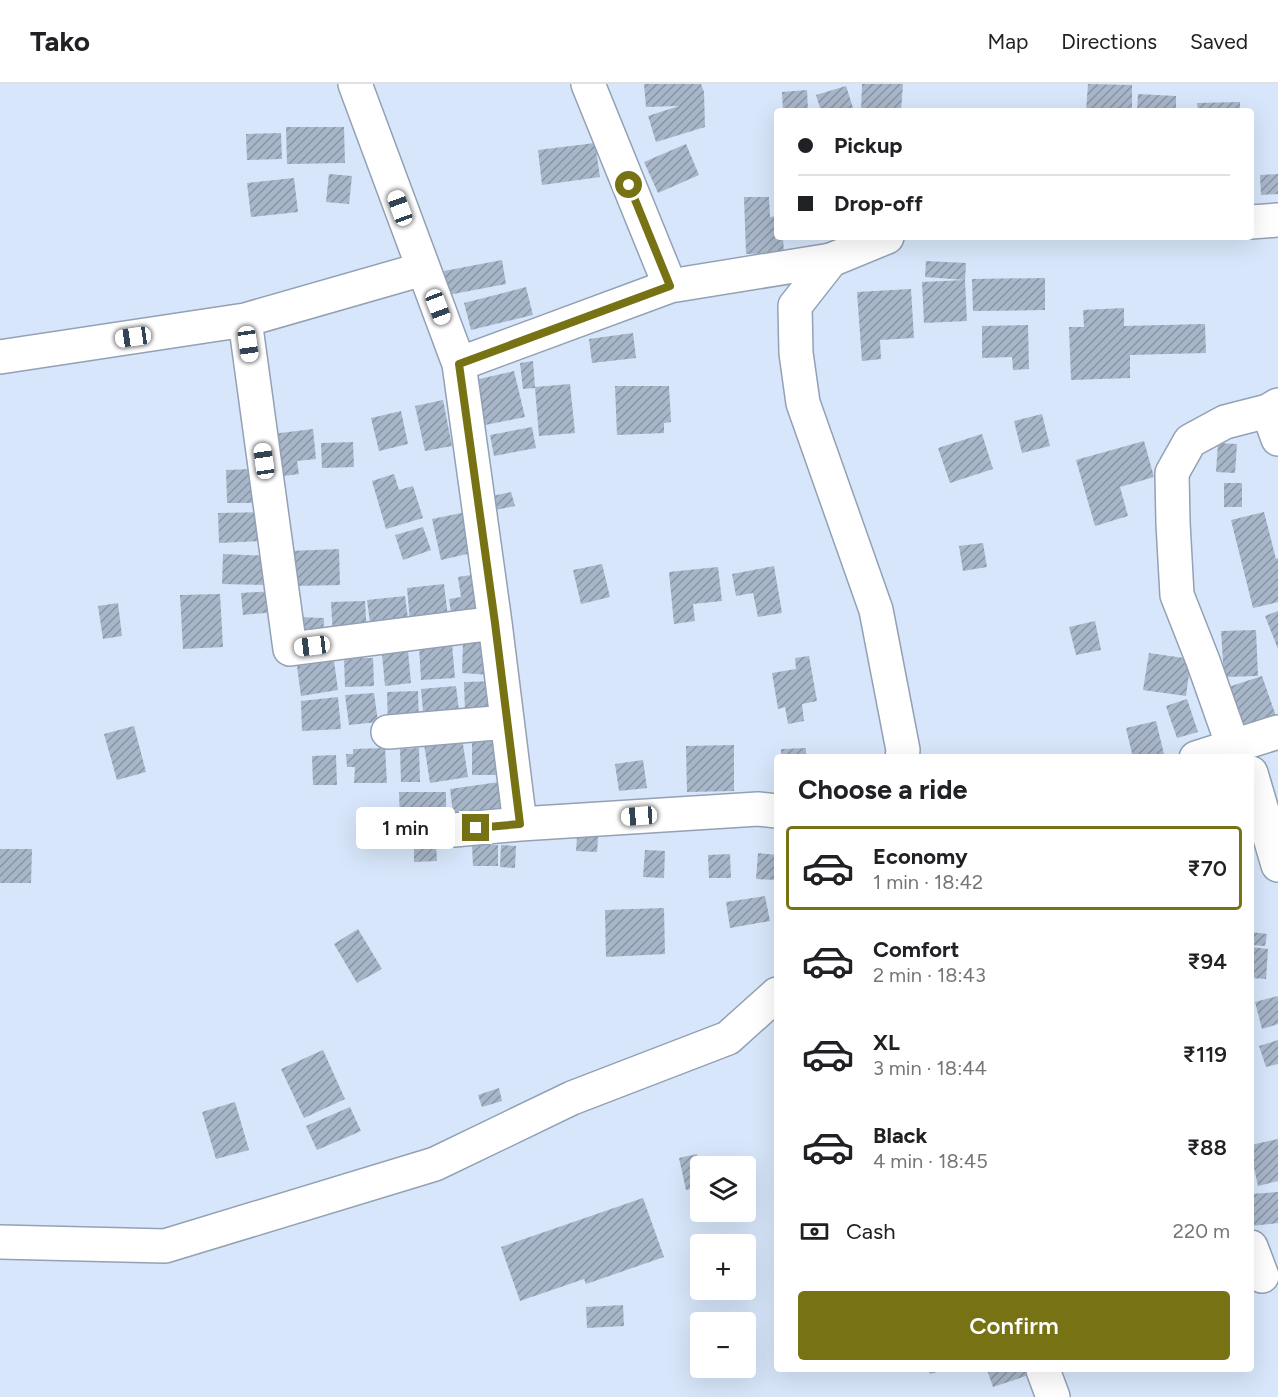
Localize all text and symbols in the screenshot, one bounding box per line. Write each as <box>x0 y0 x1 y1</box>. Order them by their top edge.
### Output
text: Tako <box>30 24 90 58</box>
text: Map <box>987 29 1028 54</box>
text: Directions <box>1061 29 1157 54</box>
text: Saved <box>1190 29 1248 54</box>
text: Pickup <box>834 132 903 159</box>
route start <box>615 171 642 198</box>
car <box>385 188 415 228</box>
text: Drop-off <box>834 190 923 217</box>
car <box>423 287 453 327</box>
car <box>237 325 259 363</box>
car <box>114 326 152 348</box>
car <box>253 442 275 480</box>
car <box>293 635 331 657</box>
text: Choose a ride <box>798 773 967 806</box>
car <box>620 806 658 826</box>
callout: 1 min <box>356 807 455 849</box>
route end <box>462 814 489 841</box>
text: 1 min <box>382 816 429 840</box>
icon: car <box>801 841 855 895</box>
text: Economy <box>873 843 968 870</box>
text: ₹70 <box>1187 855 1227 882</box>
text: 1 min · 18:42 <box>873 870 983 894</box>
icon: car <box>801 934 855 988</box>
text: Comfort <box>873 936 959 963</box>
text: ₹94 <box>1187 948 1227 975</box>
text: 2 min · 18:43 <box>873 963 986 987</box>
icon: car <box>801 1027 855 1081</box>
text: XL <box>873 1029 900 1056</box>
text: ₹119 <box>1183 1041 1227 1068</box>
text: 3 min · 18:44 <box>873 1056 987 1080</box>
icon: car <box>801 1120 855 1174</box>
text: Black <box>873 1122 927 1149</box>
text: ₹88 <box>1187 1134 1227 1161</box>
text: 4 min · 18:45 <box>873 1149 988 1173</box>
map controls <box>690 1156 756 1378</box>
button: layers <box>690 1156 756 1222</box>
icon: cash <box>798 1215 831 1248</box>
text: Cash <box>846 1218 896 1245</box>
text: 220 m <box>1173 1219 1230 1243</box>
button: + <box>690 1234 756 1300</box>
button: Confirm <box>798 1291 1230 1360</box>
button: − <box>690 1312 756 1378</box>

